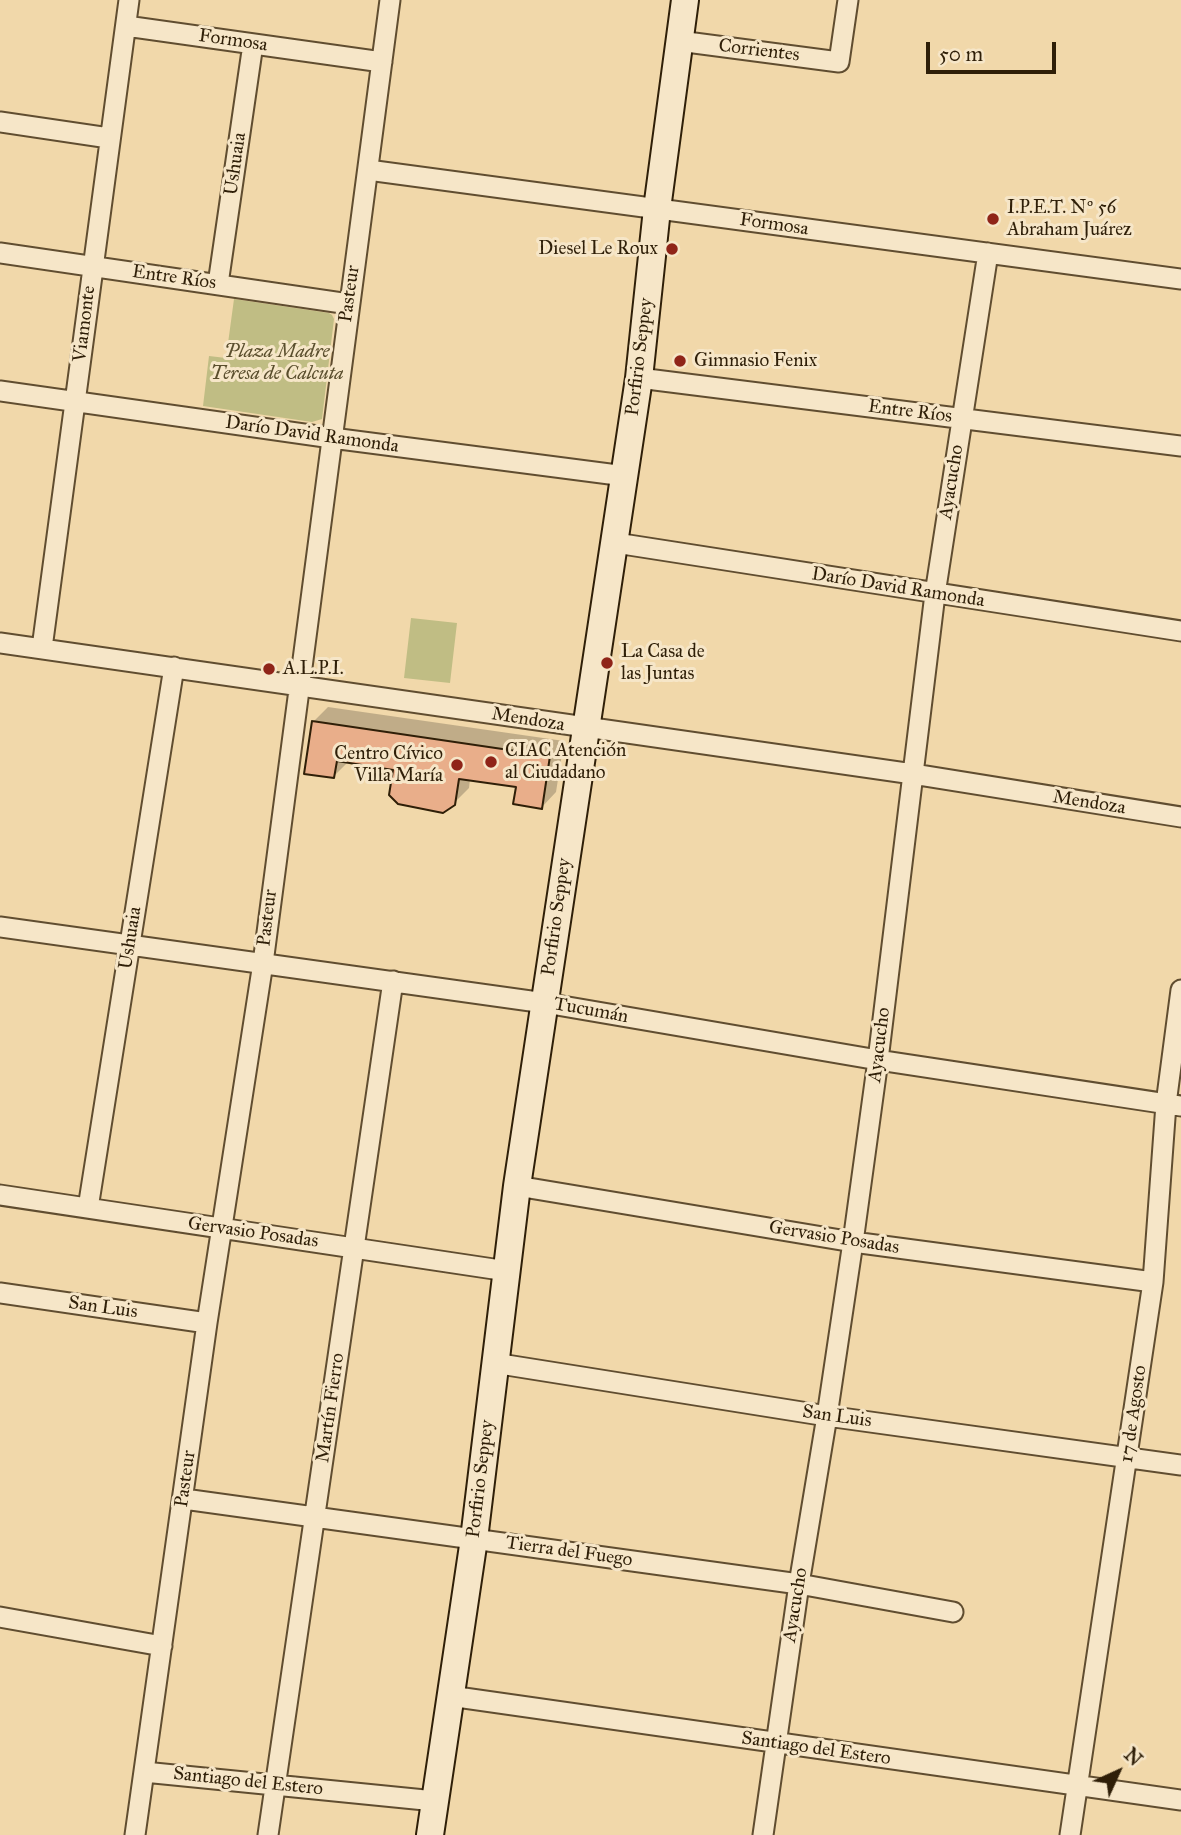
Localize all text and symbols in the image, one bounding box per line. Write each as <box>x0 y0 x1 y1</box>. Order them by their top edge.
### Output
street label: Formosa <box>197 25 269 57</box>
scale bar <box>929 28 1058 72</box>
street label: Corrientes <box>717 35 801 67</box>
text: 50 m <box>939 41 983 67</box>
street label: Ushuaia <box>220 131 252 197</box>
place label: I.P.E.T. Nº 56 Abraham Juárez <box>1007 197 1132 241</box>
street label: Formosa <box>738 209 810 241</box>
marker: I.P.E.T. Nº 56 Abraham Juárez <box>985 211 1001 227</box>
place label: Diesel Le Roux <box>538 238 658 260</box>
marker: Diesel Le Roux <box>664 241 680 257</box>
street label: Entre Ríos <box>130 261 218 295</box>
street label: Pasteur <box>335 264 365 324</box>
street label: Viamonte <box>69 284 101 364</box>
street label: Porfirio Seppey <box>621 297 659 417</box>
park label: Plaza Madre Teresa de Calcuta <box>210 341 344 385</box>
place label: Gimnasio Fenix <box>694 350 817 372</box>
marker: Gimnasio Fenix <box>672 353 688 369</box>
street label: Entre Ríos <box>867 396 953 428</box>
street label: Darío David Ramonda <box>224 412 400 458</box>
street label: Ayacucho <box>935 443 969 521</box>
street label: Darío David Ramonda <box>810 563 986 613</box>
place label: La Casa de las Juntas <box>621 641 705 685</box>
marker: La Casa de las Juntas <box>599 655 615 671</box>
place label: A.L.P.I. <box>283 658 344 680</box>
marker: A.L.P.I. <box>261 661 277 677</box>
street label: Mendoza <box>490 703 566 737</box>
place label: CIAC Atención al Ciudadano <box>505 740 626 784</box>
place label: Centro Cívico Villa María <box>334 743 443 787</box>
marker: CIAC Atención al Ciudadano <box>483 754 499 770</box>
marker: Centro Cívico Villa María <box>449 757 465 773</box>
street label: Mendoza <box>1051 786 1127 820</box>
street label: Porfirio Seppey <box>537 857 577 977</box>
street label: Pasteur <box>253 888 283 948</box>
street label: Ushuaia <box>115 905 147 971</box>
street label: Tucumán <box>552 993 630 1029</box>
street label: Ayacucho <box>864 1006 896 1084</box>
street label: Gervasio Posadas <box>186 1213 320 1253</box>
street label: Gervasio Posadas <box>767 1216 901 1260</box>
street label: San Luis <box>67 1292 139 1324</box>
street label: Martín Fierro <box>312 1352 350 1464</box>
street label: 17 de Agosto <box>1116 1364 1152 1464</box>
street label: San Luis <box>801 1401 873 1433</box>
street label: Porfirio Seppey <box>462 1419 500 1539</box>
street label: Pasteur <box>171 1449 201 1509</box>
street label: Tierra del Fuego <box>504 1532 634 1572</box>
street label: Ayacucho <box>779 1566 813 1644</box>
street label: Santiago del Estero <box>740 1727 892 1771</box>
north arrow <box>1083 1737 1153 1807</box>
text: N <box>1119 1743 1147 1771</box>
street label: Santiago del Estero <box>172 1763 324 1801</box>

